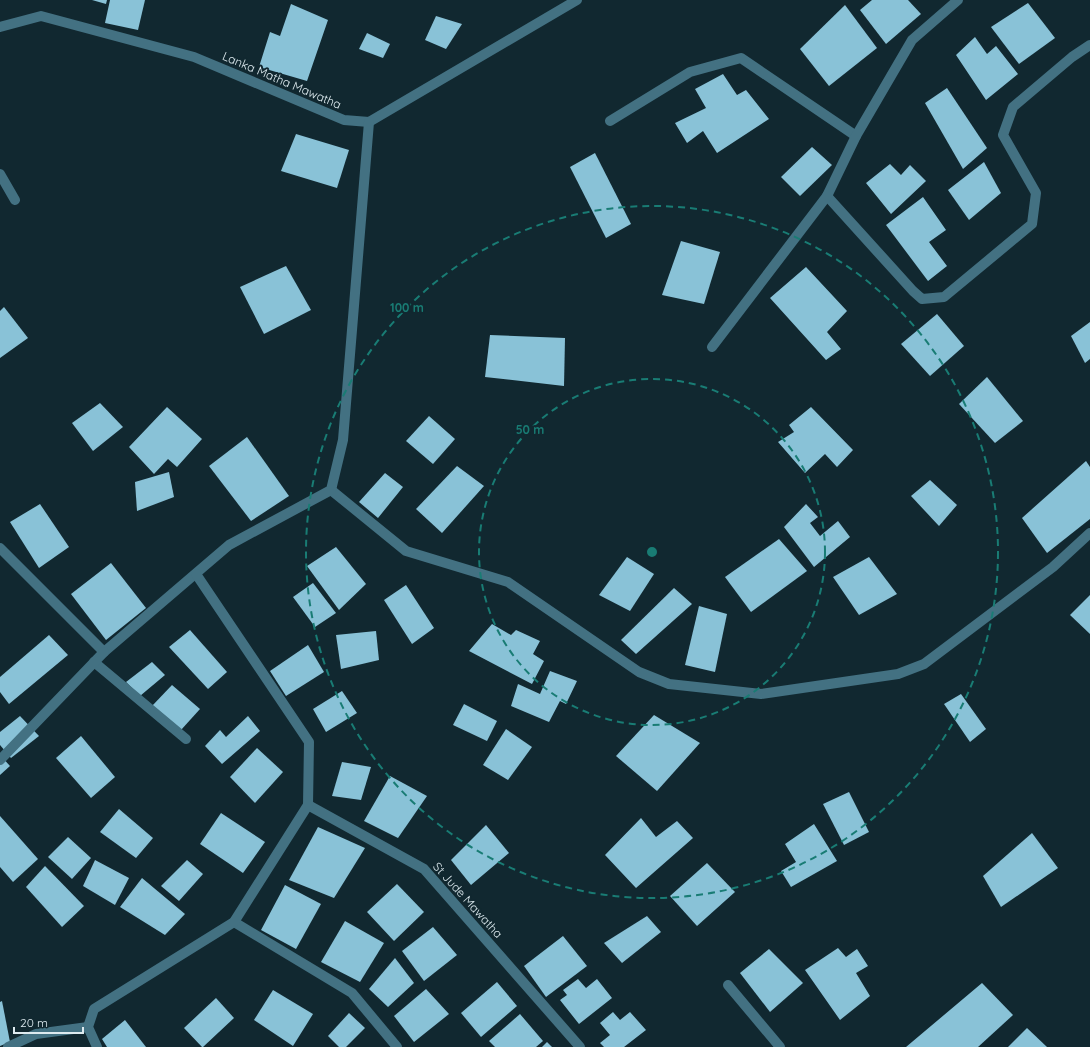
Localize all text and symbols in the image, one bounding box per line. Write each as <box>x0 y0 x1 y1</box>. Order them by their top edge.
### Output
street label: Lanka Matha Mawatha <box>220 48 344 112</box>
text: 100 m <box>390 300 424 315</box>
text: 50 m <box>516 422 544 437</box>
centre of rings <box>645 545 659 559</box>
street label: St Jude Mawatha <box>430 859 506 941</box>
scale bar <box>14 1009 83 1035</box>
text: 20 m <box>20 1015 48 1030</box>

